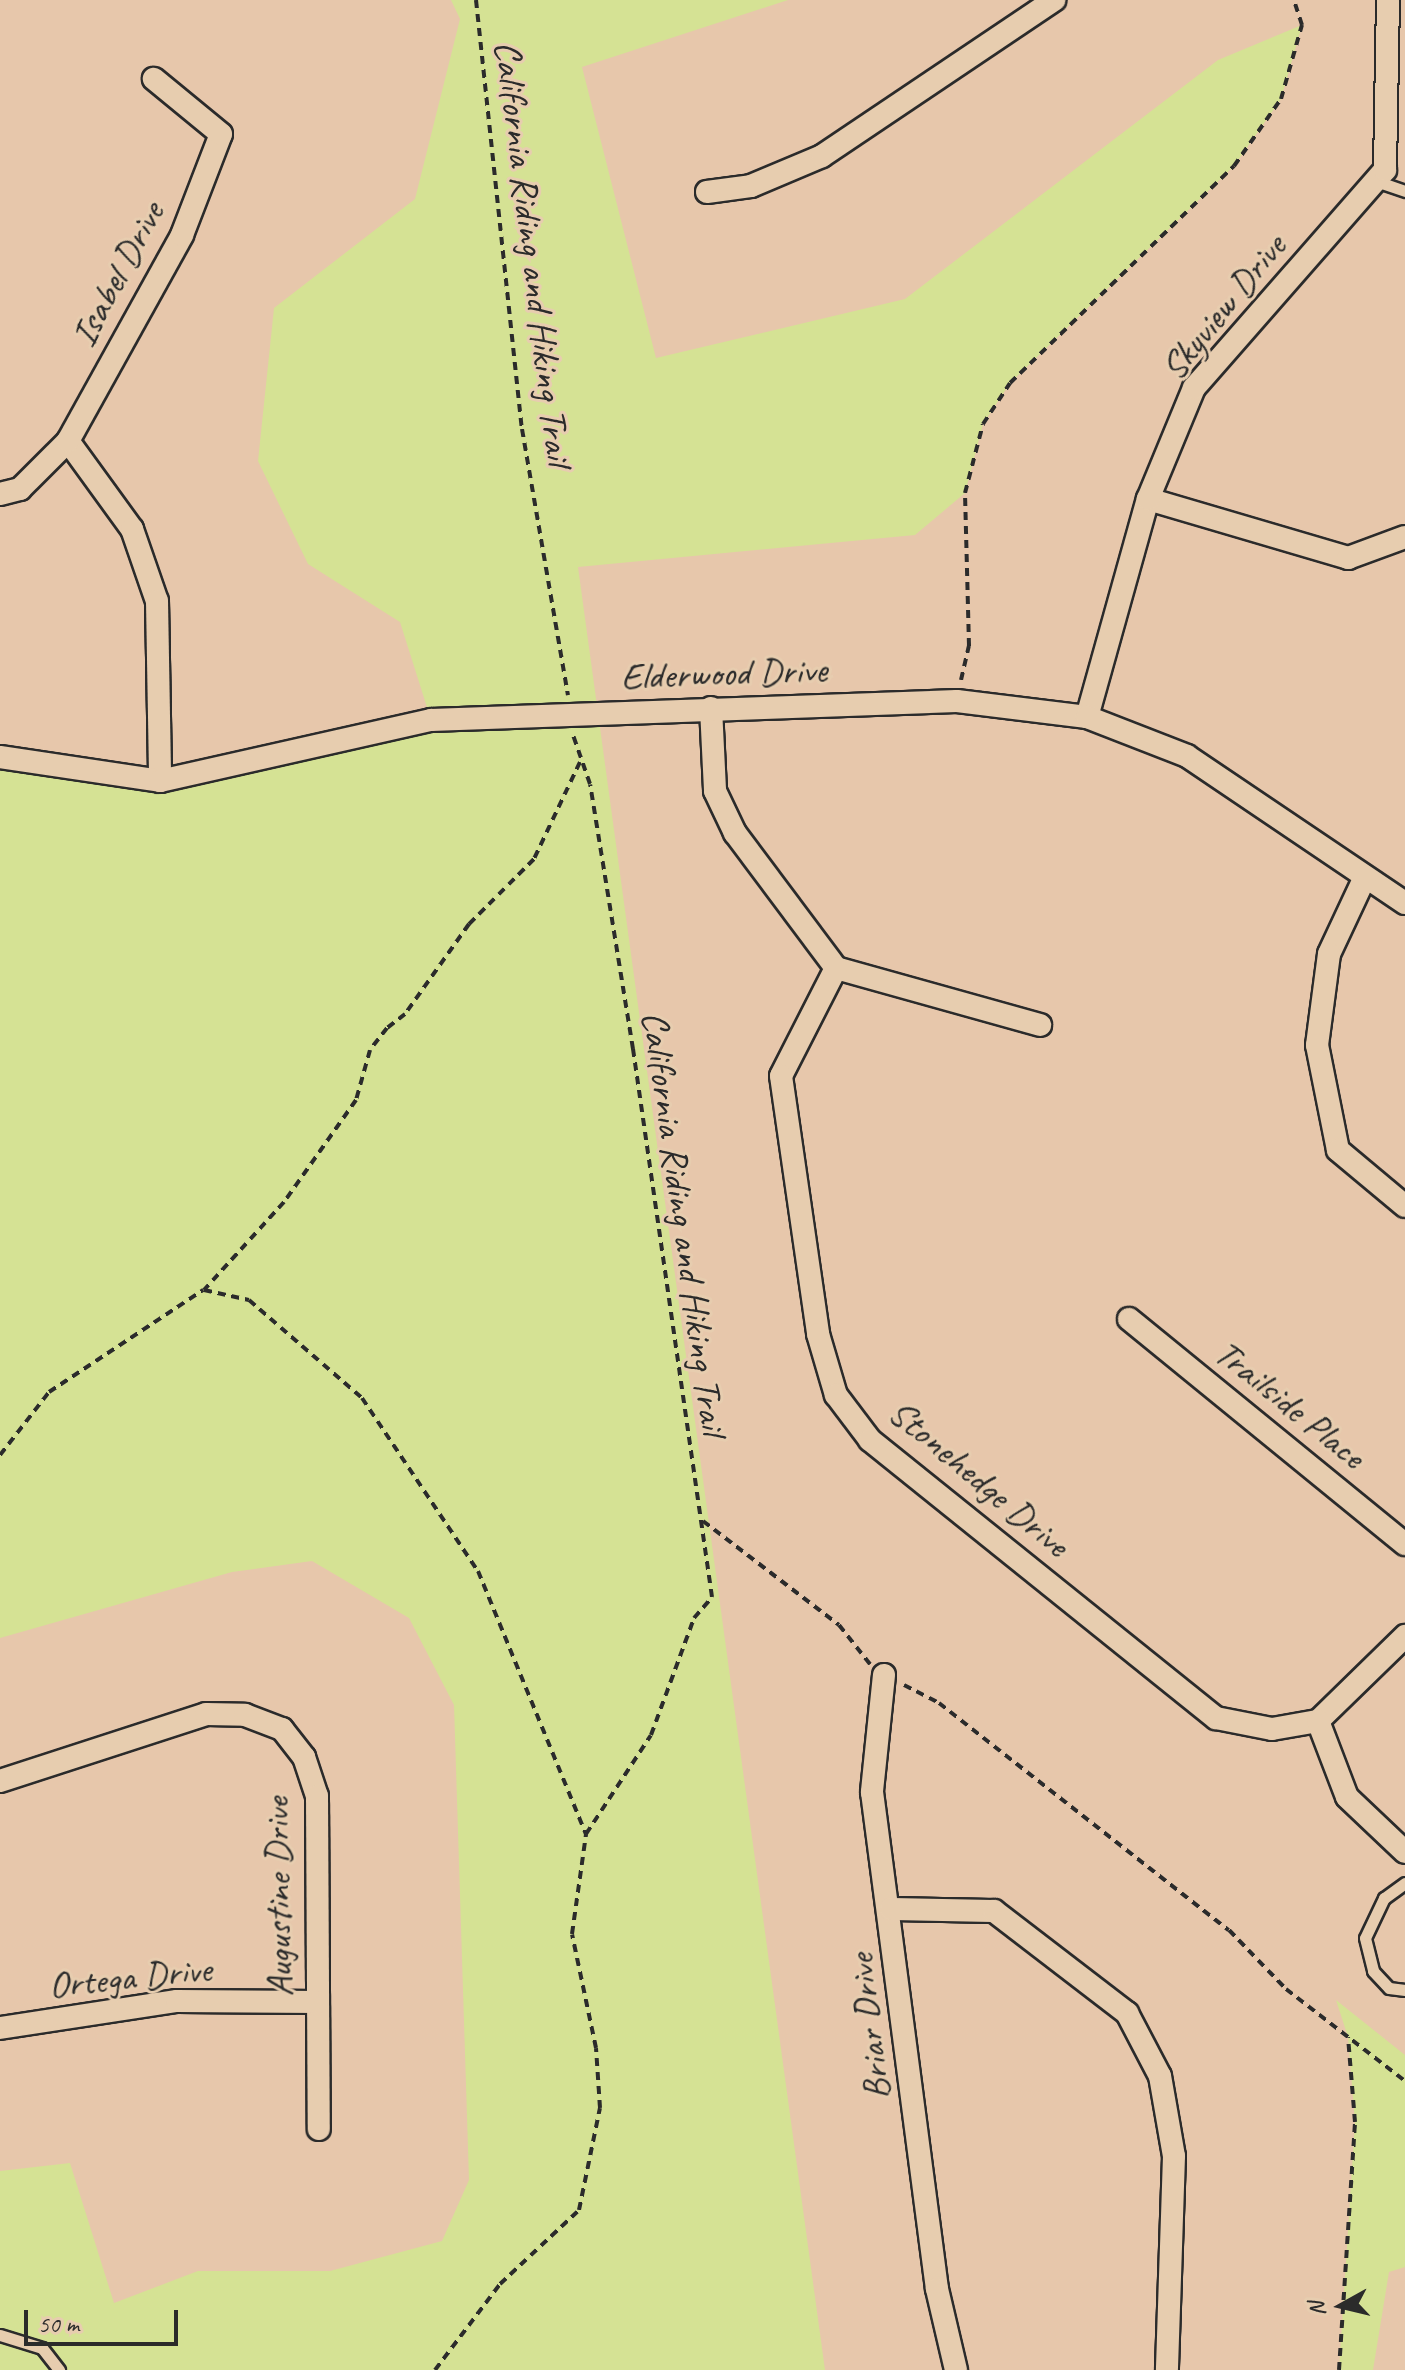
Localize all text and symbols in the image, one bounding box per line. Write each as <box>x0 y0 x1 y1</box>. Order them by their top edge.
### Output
street label: California Riding and Hiking Trail <box>484 37 582 469</box>
street label: Isabel Drive <box>60 194 174 354</box>
street label: Skyview Drive <box>1150 225 1296 389</box>
street label: Elderwood Drive <box>620 647 828 699</box>
street label: California Riding and Hiking Trail <box>632 1007 736 1439</box>
street label: Trailside Place <box>1205 1329 1375 1479</box>
street label: Stonehedge Drive <box>879 1389 1079 1567</box>
street label: Augustine Drive <box>253 1797 303 1997</box>
street label: Ortega Drive <box>46 1946 214 2008</box>
street label: Briar Drive <box>837 1951 901 2103</box>
north arrow <box>1301 2266 1381 2346</box>
scale bar <box>28 2294 182 2344</box>
text: N <box>1302 2301 1332 2318</box>
text: 50 m <box>38 2309 79 2339</box>

